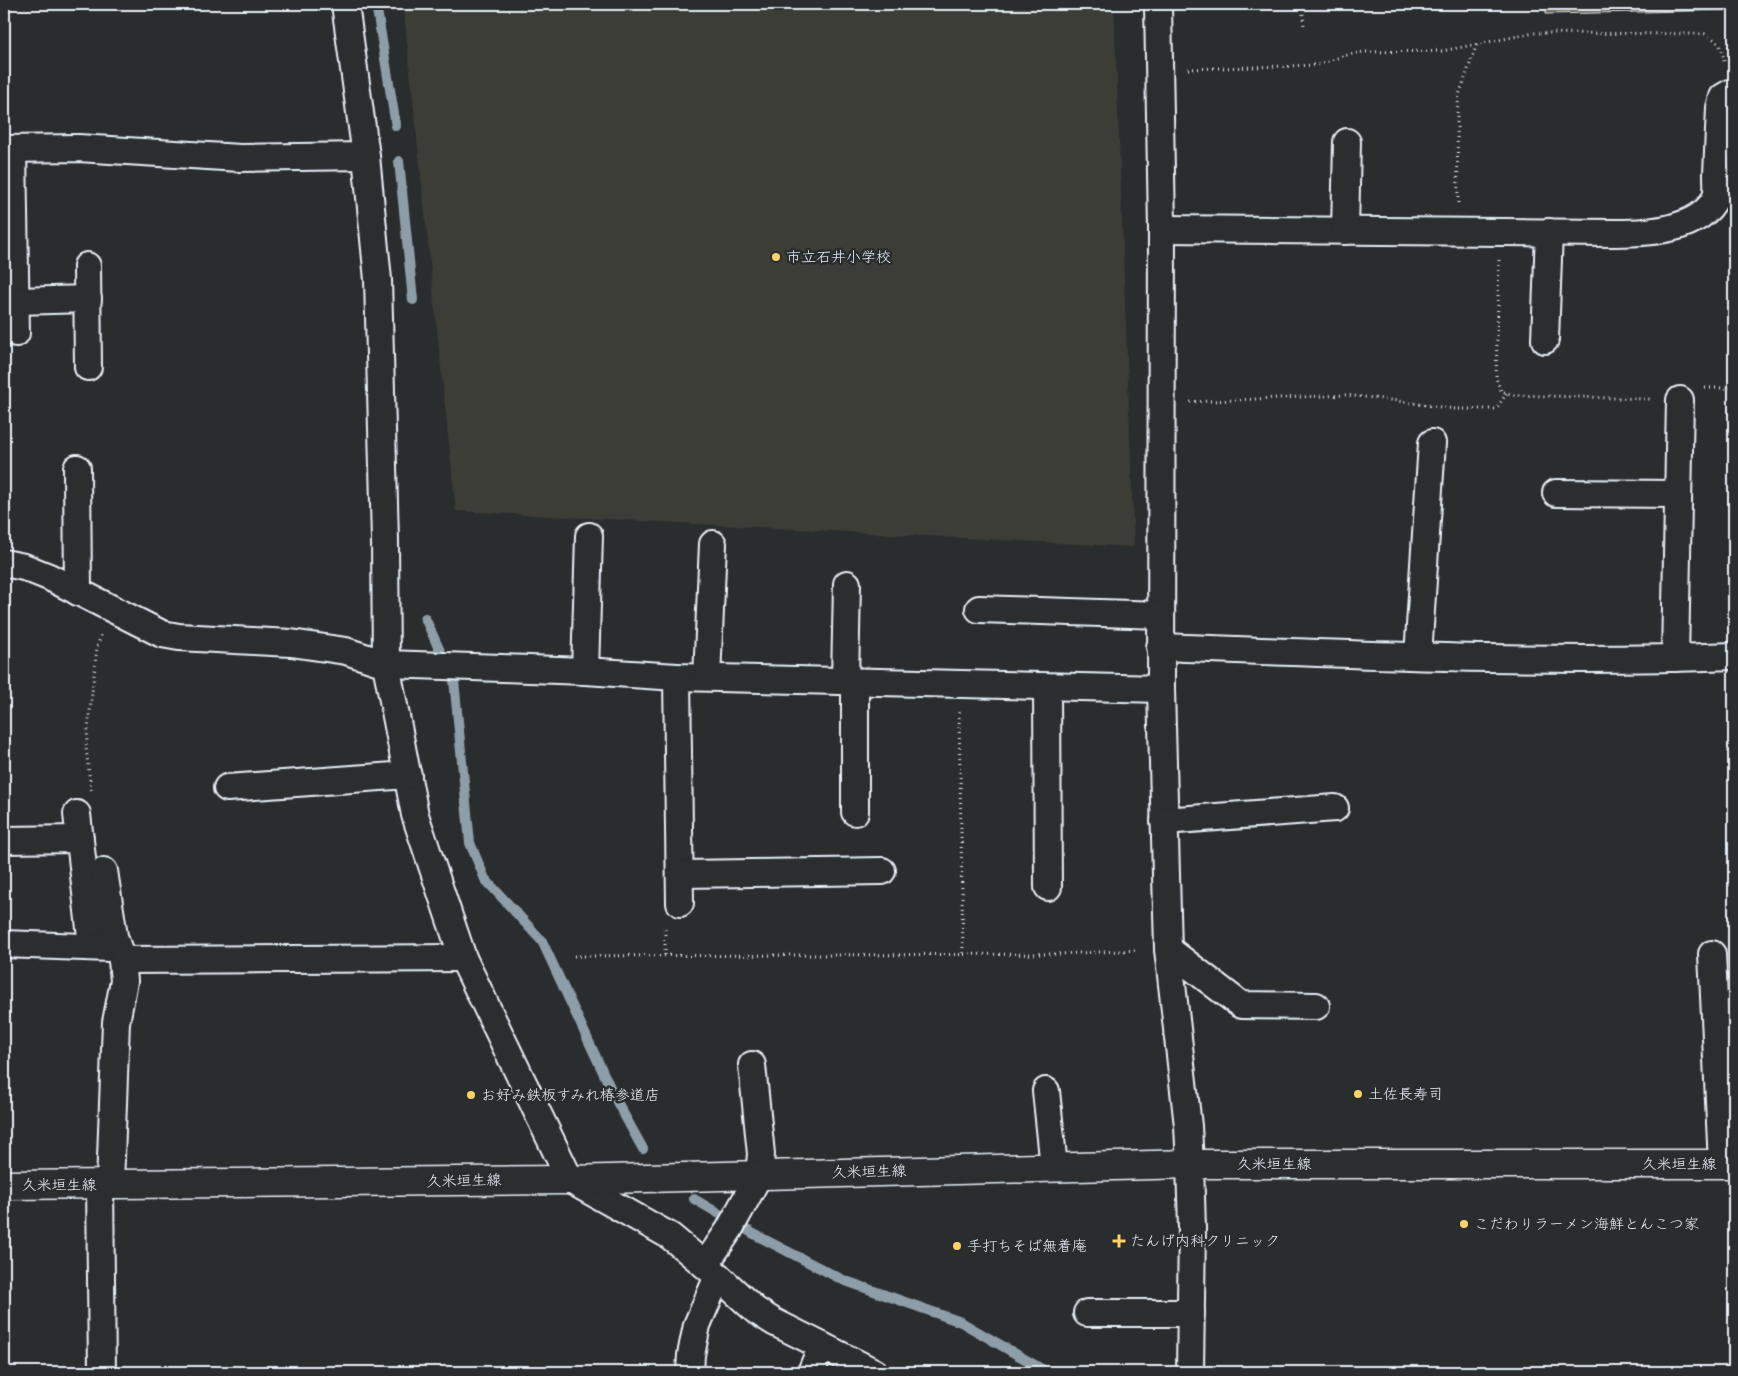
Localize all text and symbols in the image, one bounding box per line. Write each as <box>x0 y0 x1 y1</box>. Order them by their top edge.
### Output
place label: 市立石井小学校 <box>786 248 891 267</box>
marker: 市立石井小学校 <box>770 251 782 263</box>
place label: 土佐長寿司 <box>1368 1085 1443 1104</box>
place label: お好み鉄板すみれ椿参道店 <box>481 1086 660 1105</box>
marker: 土佐長寿司 <box>1352 1088 1364 1100</box>
marker: お好み鉄板すみれ椿参道店 <box>465 1089 477 1101</box>
street label: 久米垣生線 <box>1236 1155 1312 1174</box>
street label: 久米垣生線 <box>1641 1155 1717 1174</box>
street label: 久米垣生線 <box>831 1162 907 1182</box>
street label: 久米垣生線 <box>426 1171 502 1191</box>
street label: 久米垣生線 <box>21 1176 97 1195</box>
place label: こだわりラーメン海鮮とんこつ家 <box>1474 1215 1699 1234</box>
marker: こだわりラーメン海鮮とんこつ家 <box>1458 1218 1470 1230</box>
place label: たんげ内科クリニック <box>1130 1232 1280 1251</box>
marker: たんげ内科クリニック <box>1112 1234 1126 1248</box>
place label: 手打ちそば無着庵 <box>967 1237 1087 1256</box>
marker: 手打ちそば無着庵 <box>951 1240 963 1252</box>

